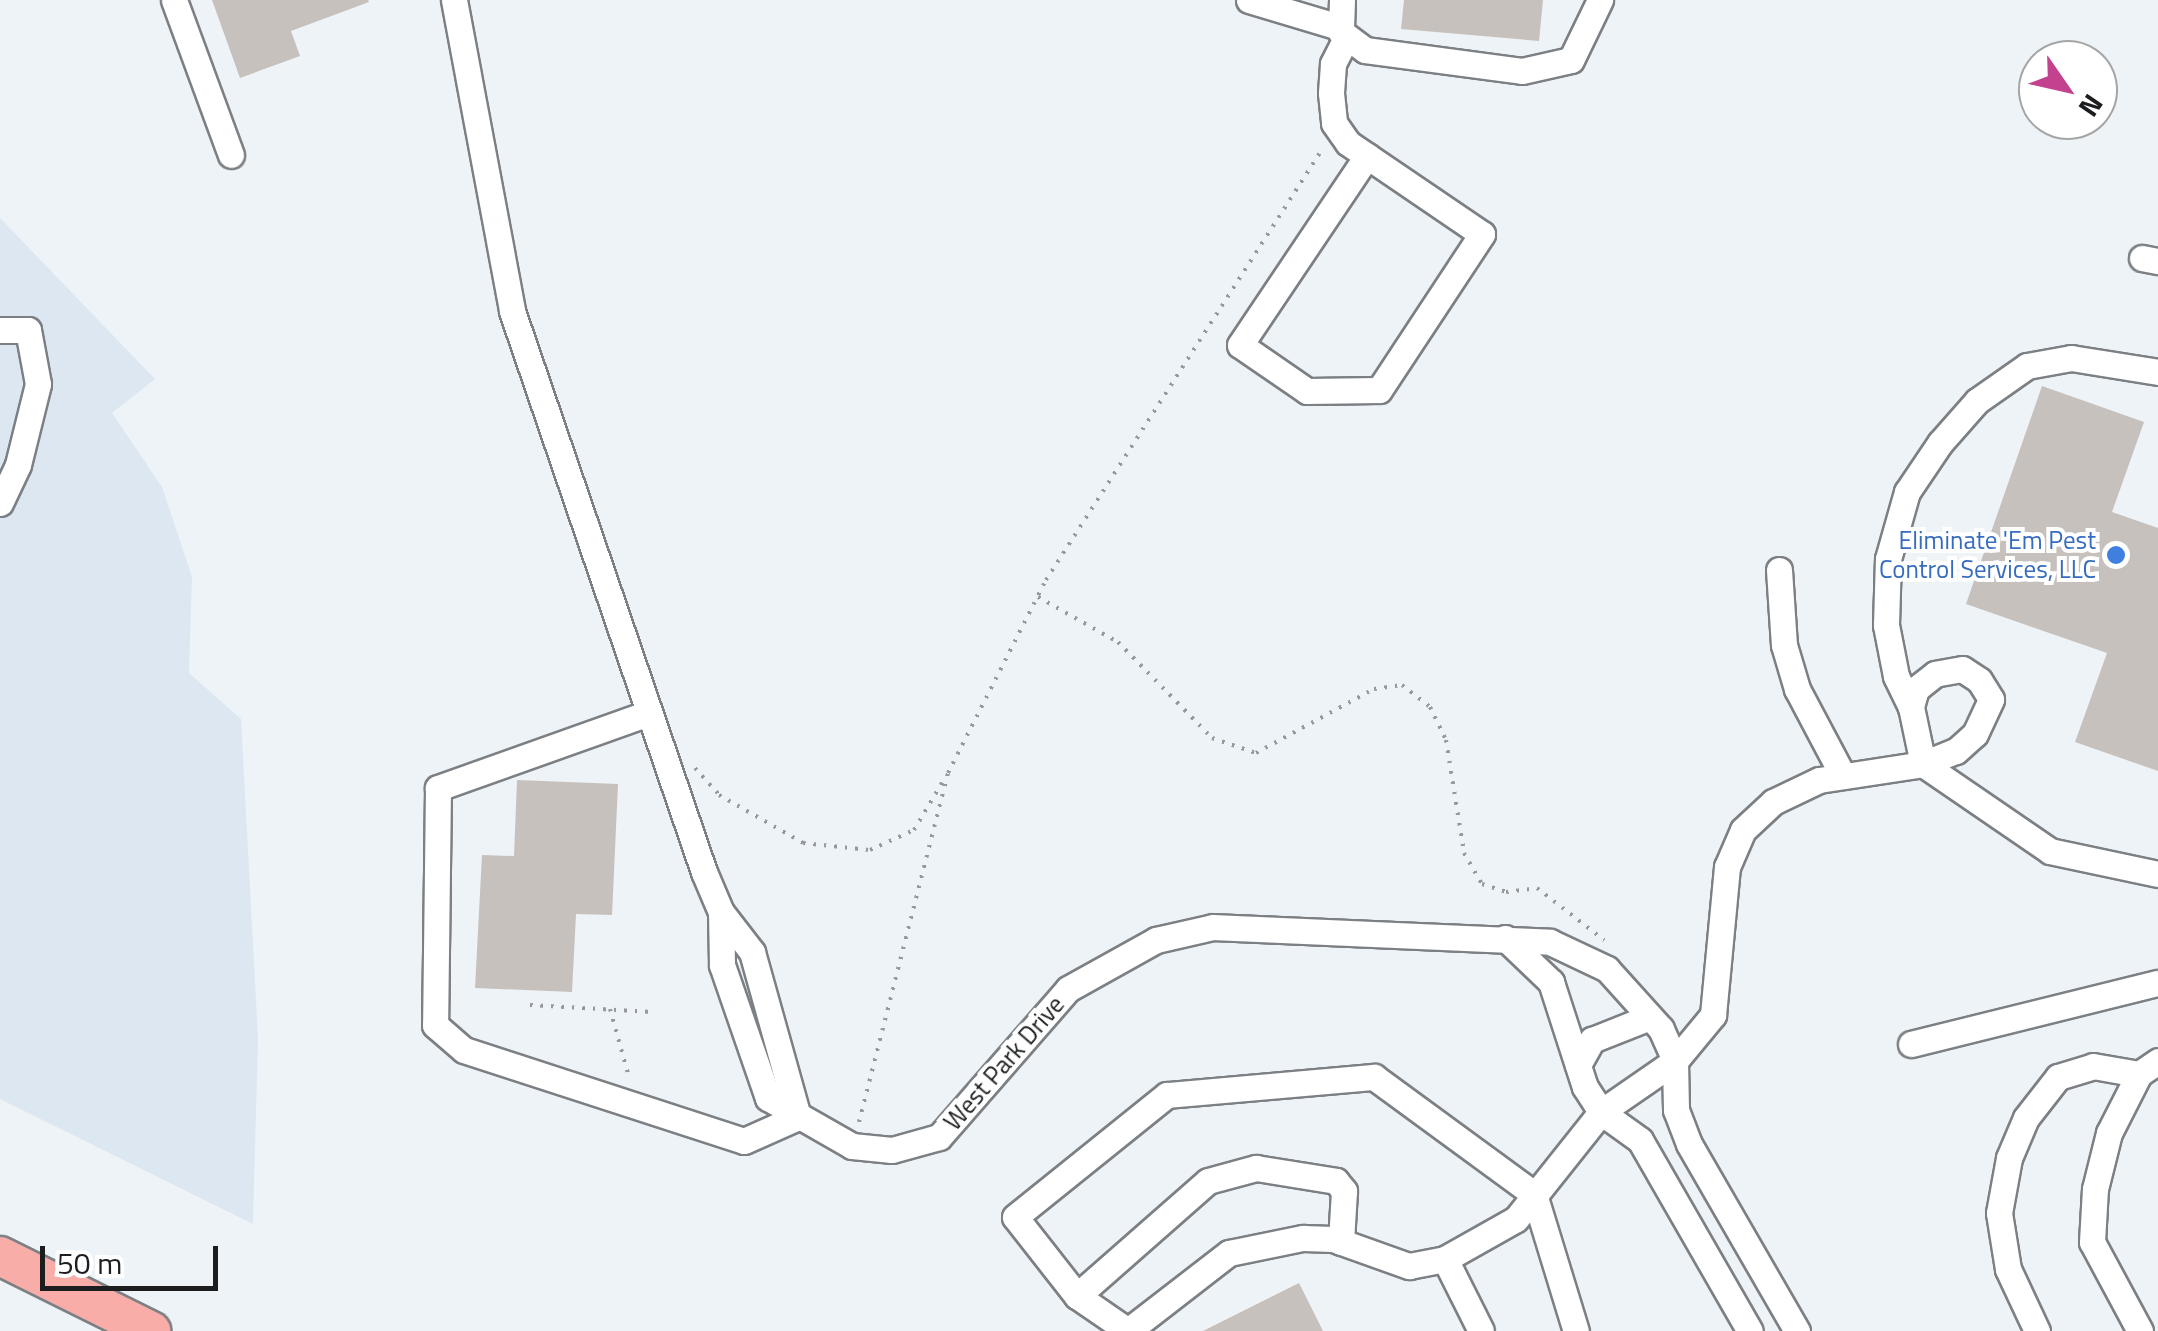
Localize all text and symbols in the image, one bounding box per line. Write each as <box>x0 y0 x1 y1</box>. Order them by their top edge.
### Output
north arrow <box>2018 40 2118 140</box>
text: N <box>2068 86 2115 126</box>
place label: Eliminate 'Em Pest Control Services, LLC <box>1879 526 2096 585</box>
marker: Eliminate 'Em Pest Control Services, LLC <box>2105 544 2127 566</box>
street label: West Park Drive <box>938 990 1070 1136</box>
scale bar <box>45 1226 222 1288</box>
text: 50 m <box>57 1240 122 1286</box>

